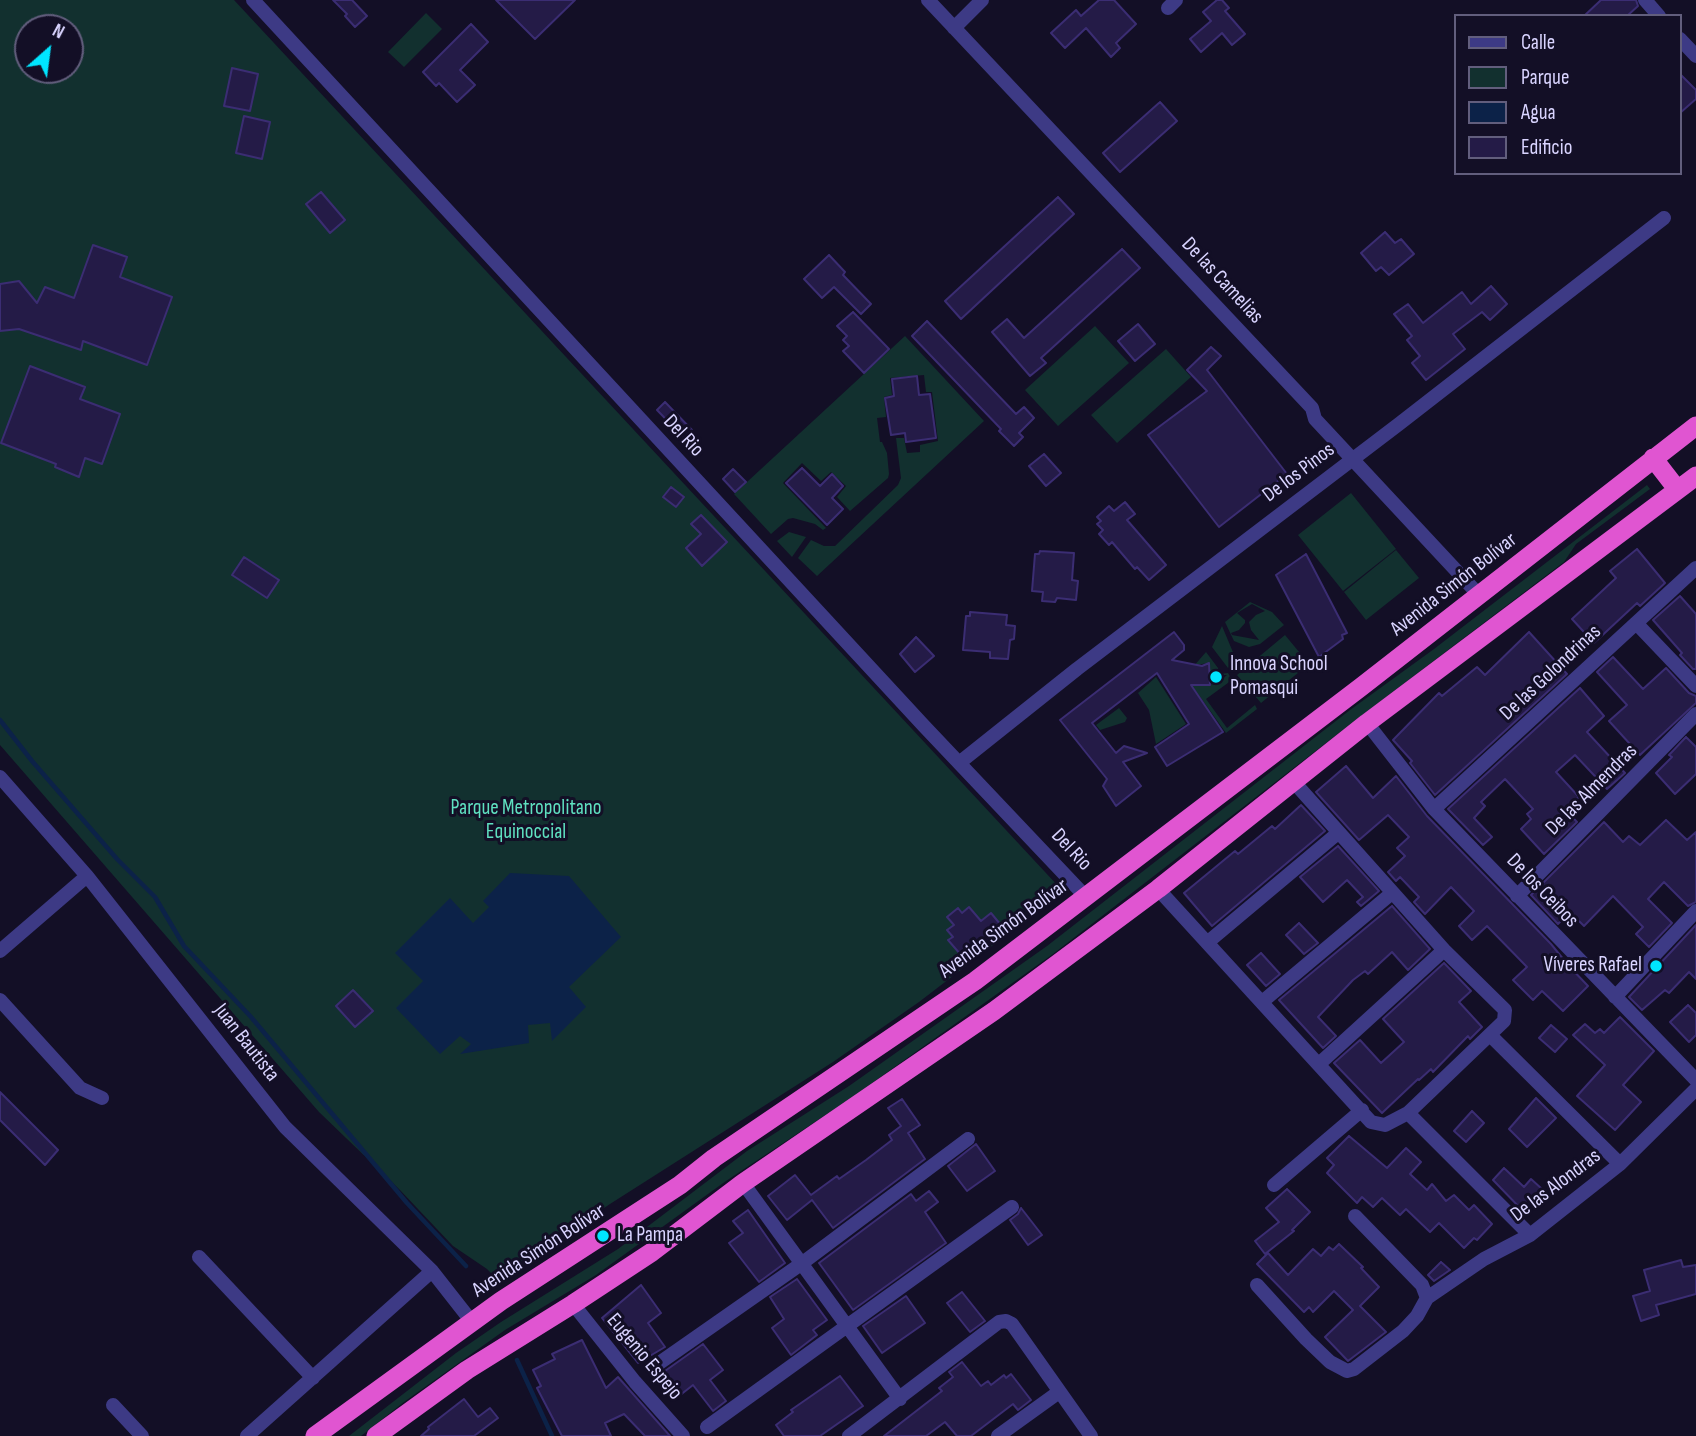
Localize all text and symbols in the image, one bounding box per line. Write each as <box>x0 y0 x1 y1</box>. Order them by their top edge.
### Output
north arrow <box>14 14 84 84</box>
legend <box>1454 14 1682 175</box>
text: N <box>48 19 68 44</box>
text: Calle <box>1521 30 1555 55</box>
text: Parque <box>1521 65 1569 90</box>
text: Agua <box>1521 100 1556 125</box>
text: Edificio <box>1521 135 1572 160</box>
street label: De las Camelias <box>1176 233 1268 329</box>
street label: Del Rio <box>657 410 709 462</box>
street label: De los Pinos <box>1258 438 1340 508</box>
street label: Avenida Simón Bolívar <box>1386 528 1522 642</box>
street label: De las Golondrinas <box>1495 620 1607 726</box>
place label: Innova School Pomasqui <box>1230 652 1328 702</box>
marker: Innova School Pomasqui <box>1208 669 1224 685</box>
street label: De las Almendras <box>1541 739 1643 841</box>
park label: Parque Metropolitano Equinoccial <box>450 796 602 846</box>
street label: Del Rio <box>1045 824 1097 876</box>
street label: De los Ceibos <box>1501 849 1583 933</box>
street label: Avenida Simón Bolívar <box>935 874 1073 984</box>
place label: Víveres Rafael <box>1543 953 1642 979</box>
marker: Víveres Rafael <box>1648 958 1664 974</box>
street label: Juan Bautista <box>208 999 284 1087</box>
street label: De las Alondras <box>1506 1144 1606 1228</box>
street label: Avenida Simón Bolívar <box>468 1199 610 1303</box>
place label: La Pampa <box>617 1223 683 1249</box>
marker: La Pampa <box>595 1228 611 1244</box>
street label: Eugenio Espejo <box>601 1309 687 1405</box>

